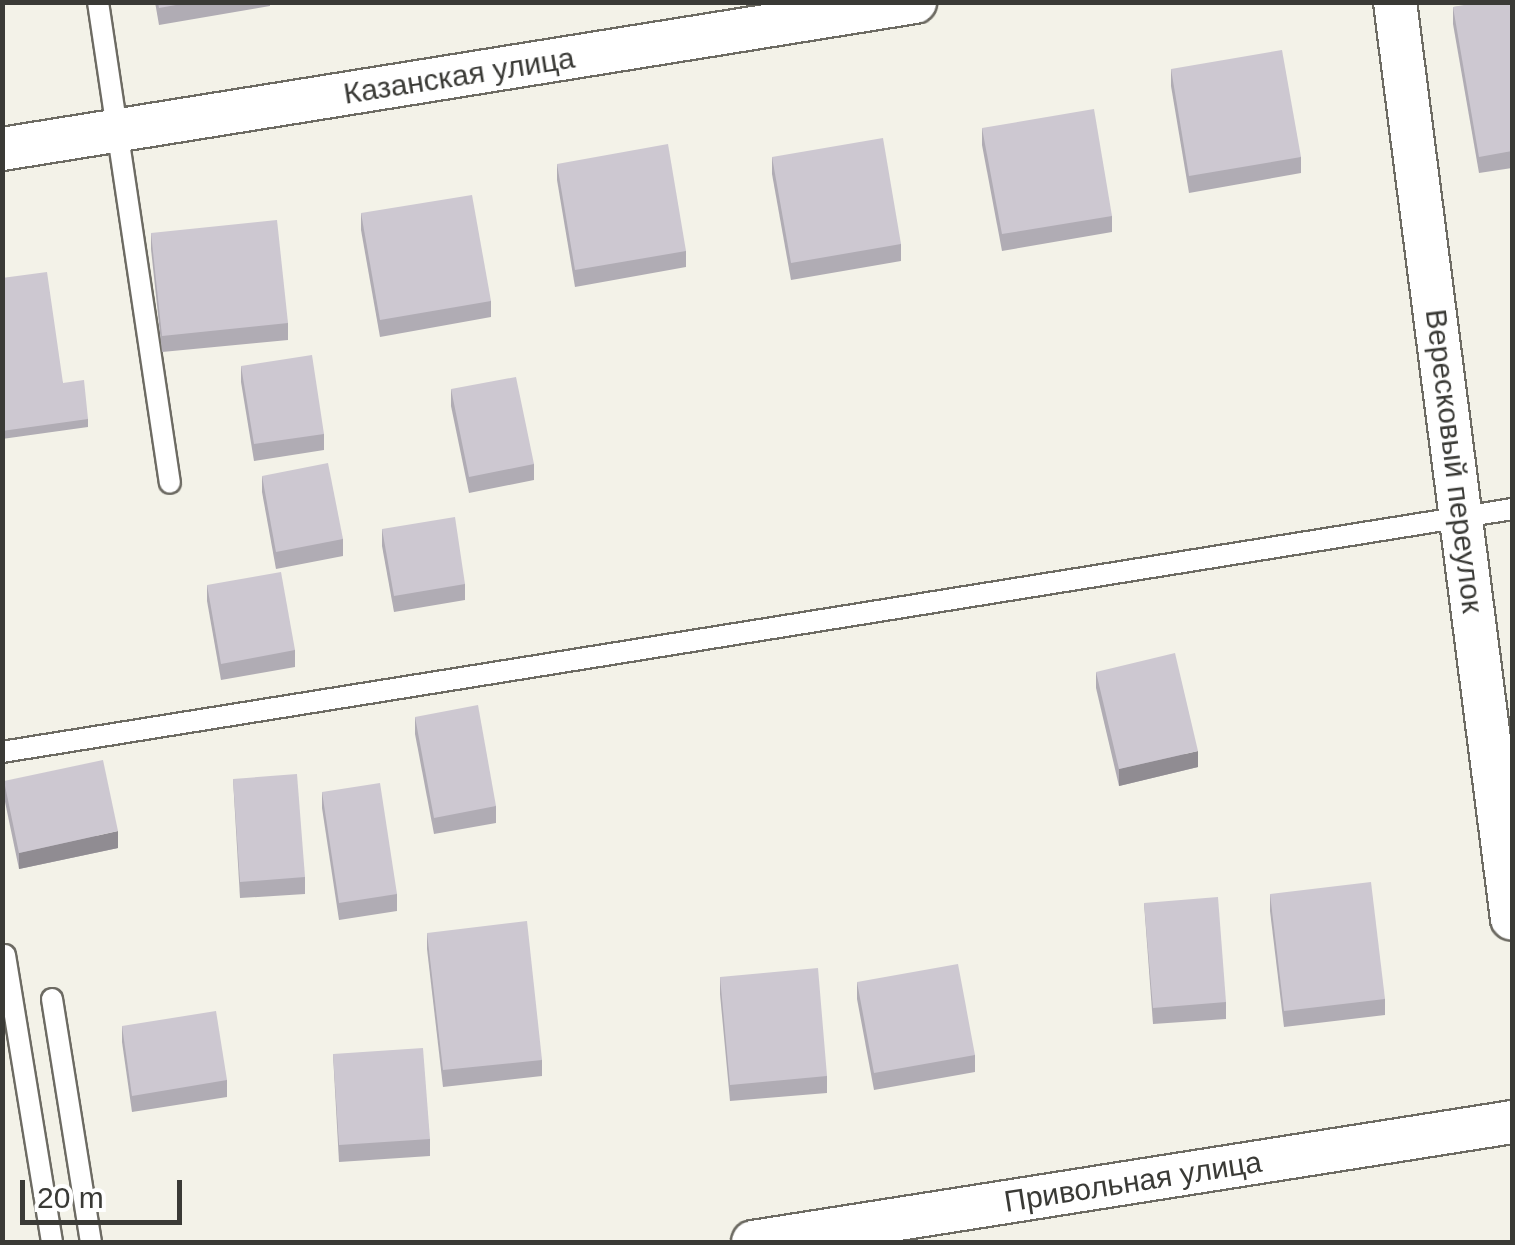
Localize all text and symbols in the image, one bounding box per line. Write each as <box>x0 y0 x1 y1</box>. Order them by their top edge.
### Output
street label: Казанская улица <box>341 40 577 112</box>
street label: Вересковый переулок <box>1418 307 1490 615</box>
street label: Привольная улица <box>1002 1144 1264 1220</box>
scale bar <box>25 1160 188 1222</box>
text: 20 m <box>37 1181 104 1214</box>

